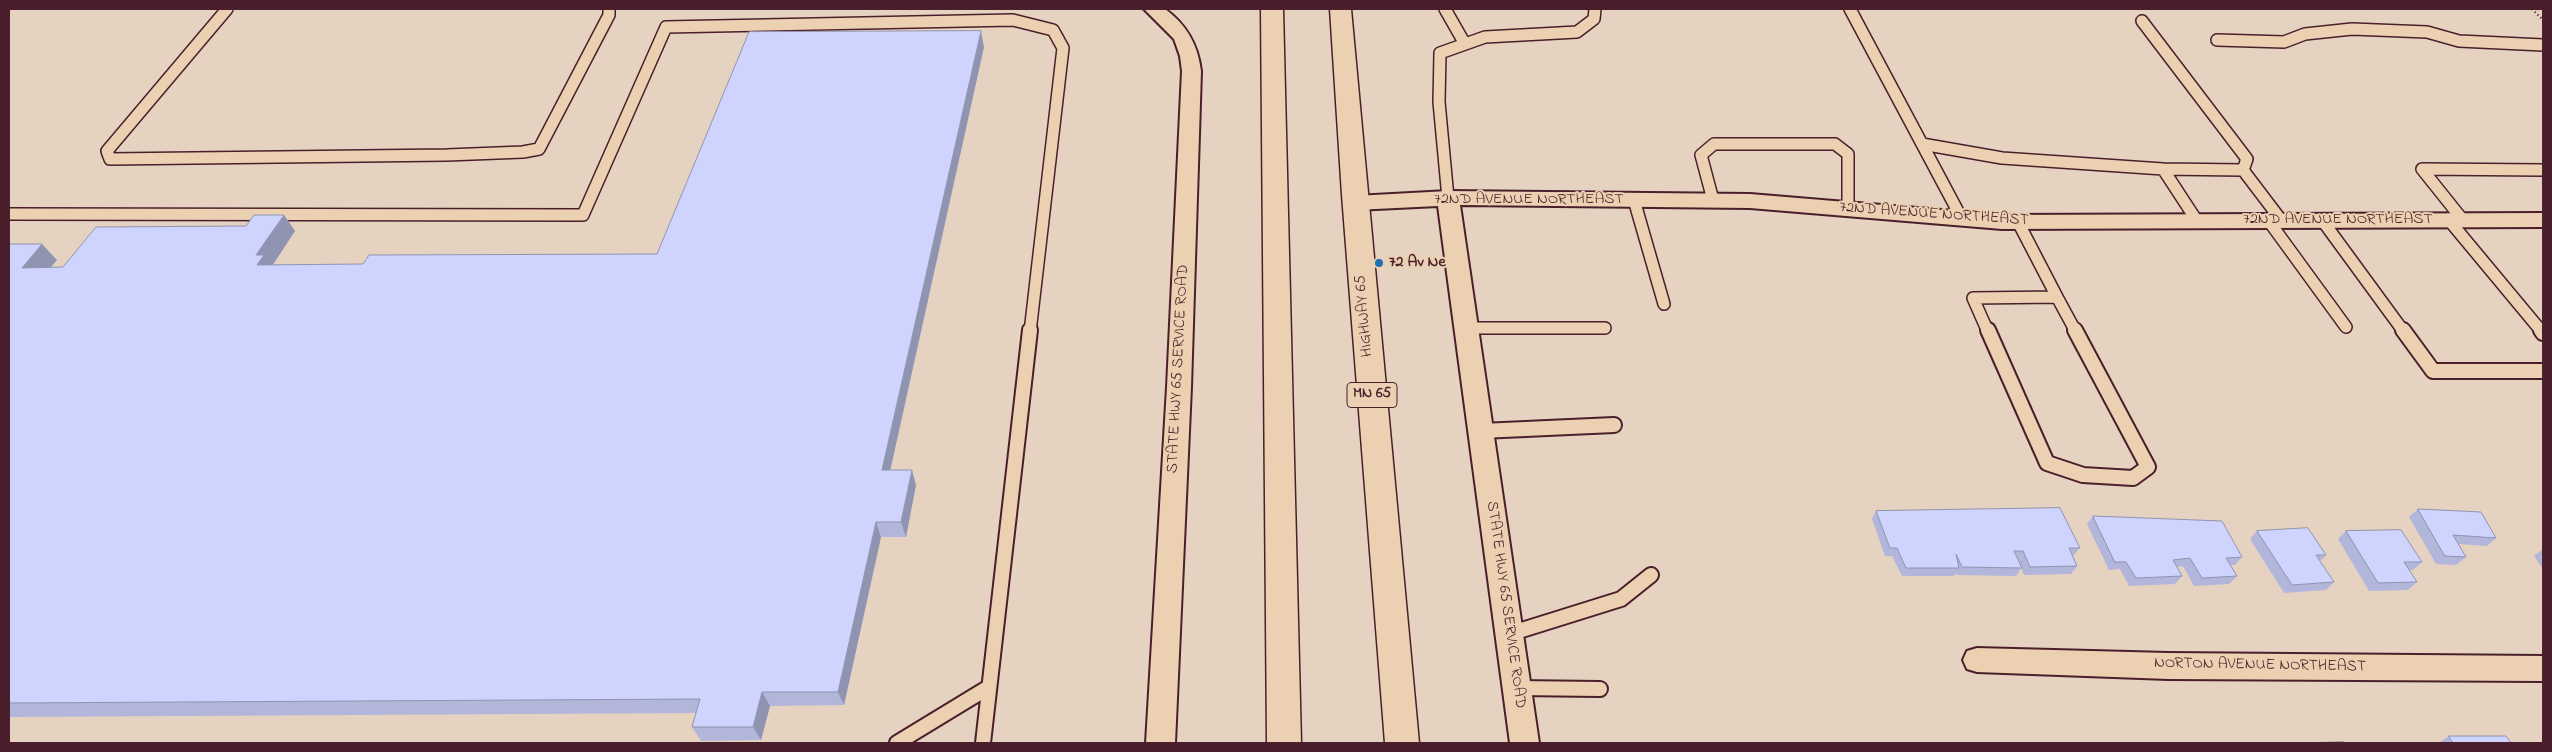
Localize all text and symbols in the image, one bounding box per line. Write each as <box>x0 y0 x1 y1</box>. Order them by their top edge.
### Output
street label: 72ND AVENUE NORTHEAST <box>1434 190 1624 210</box>
street label: 72ND AVENUE NORTHEAST <box>1839 199 2029 231</box>
street label: 72ND AVENUE NORTHEAST <box>2243 210 2433 230</box>
place label: 72 Av Ne <box>1389 253 1446 273</box>
marker: 72 Av Ne <box>1373 257 1385 269</box>
street label: STATE HWY 65 SERVICE ROAD <box>1164 264 1194 474</box>
street label: HIGHWAY 65 <box>1352 274 1378 358</box>
road number: MN 65 <box>1347 382 1397 408</box>
street label: STATE HWY 65 SERVICE ROAD <box>1481 500 1529 710</box>
street label: NORTON AVENUE NORTHEAST <box>2154 655 2366 677</box>

